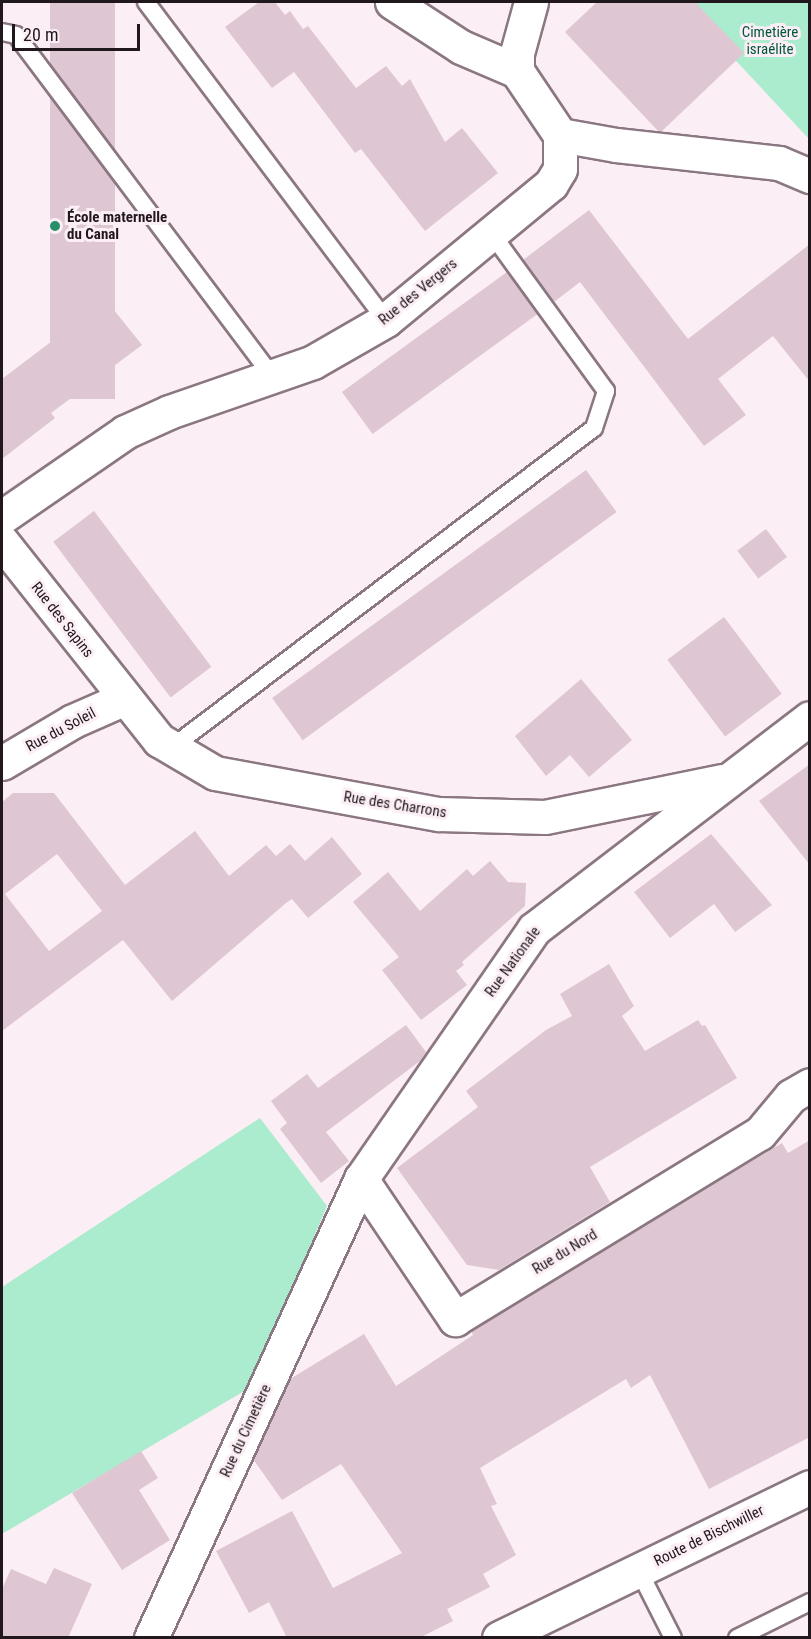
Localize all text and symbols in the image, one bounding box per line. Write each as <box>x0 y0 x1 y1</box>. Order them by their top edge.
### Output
scale bar <box>15 12 142 50</box>
park label: Cimetière israélite <box>742 23 798 58</box>
text: 20 m <box>23 24 58 45</box>
place label: École maternelle du Canal <box>67 208 167 243</box>
marker: École maternelle du Canal <box>48 219 62 233</box>
street label: Rue des Vergers <box>375 255 461 329</box>
street label: Rue des Sapins <box>27 579 97 661</box>
street label: Rue du Soleil <box>23 704 99 756</box>
street label: Rue des Charrons <box>342 788 448 822</box>
street label: Rue Nationale <box>481 923 545 1001</box>
street label: Rue du Nord <box>529 1226 601 1278</box>
street label: Rue du Cimetière <box>217 1382 275 1480</box>
street label: Route de Bischwiller <box>651 1502 767 1570</box>

